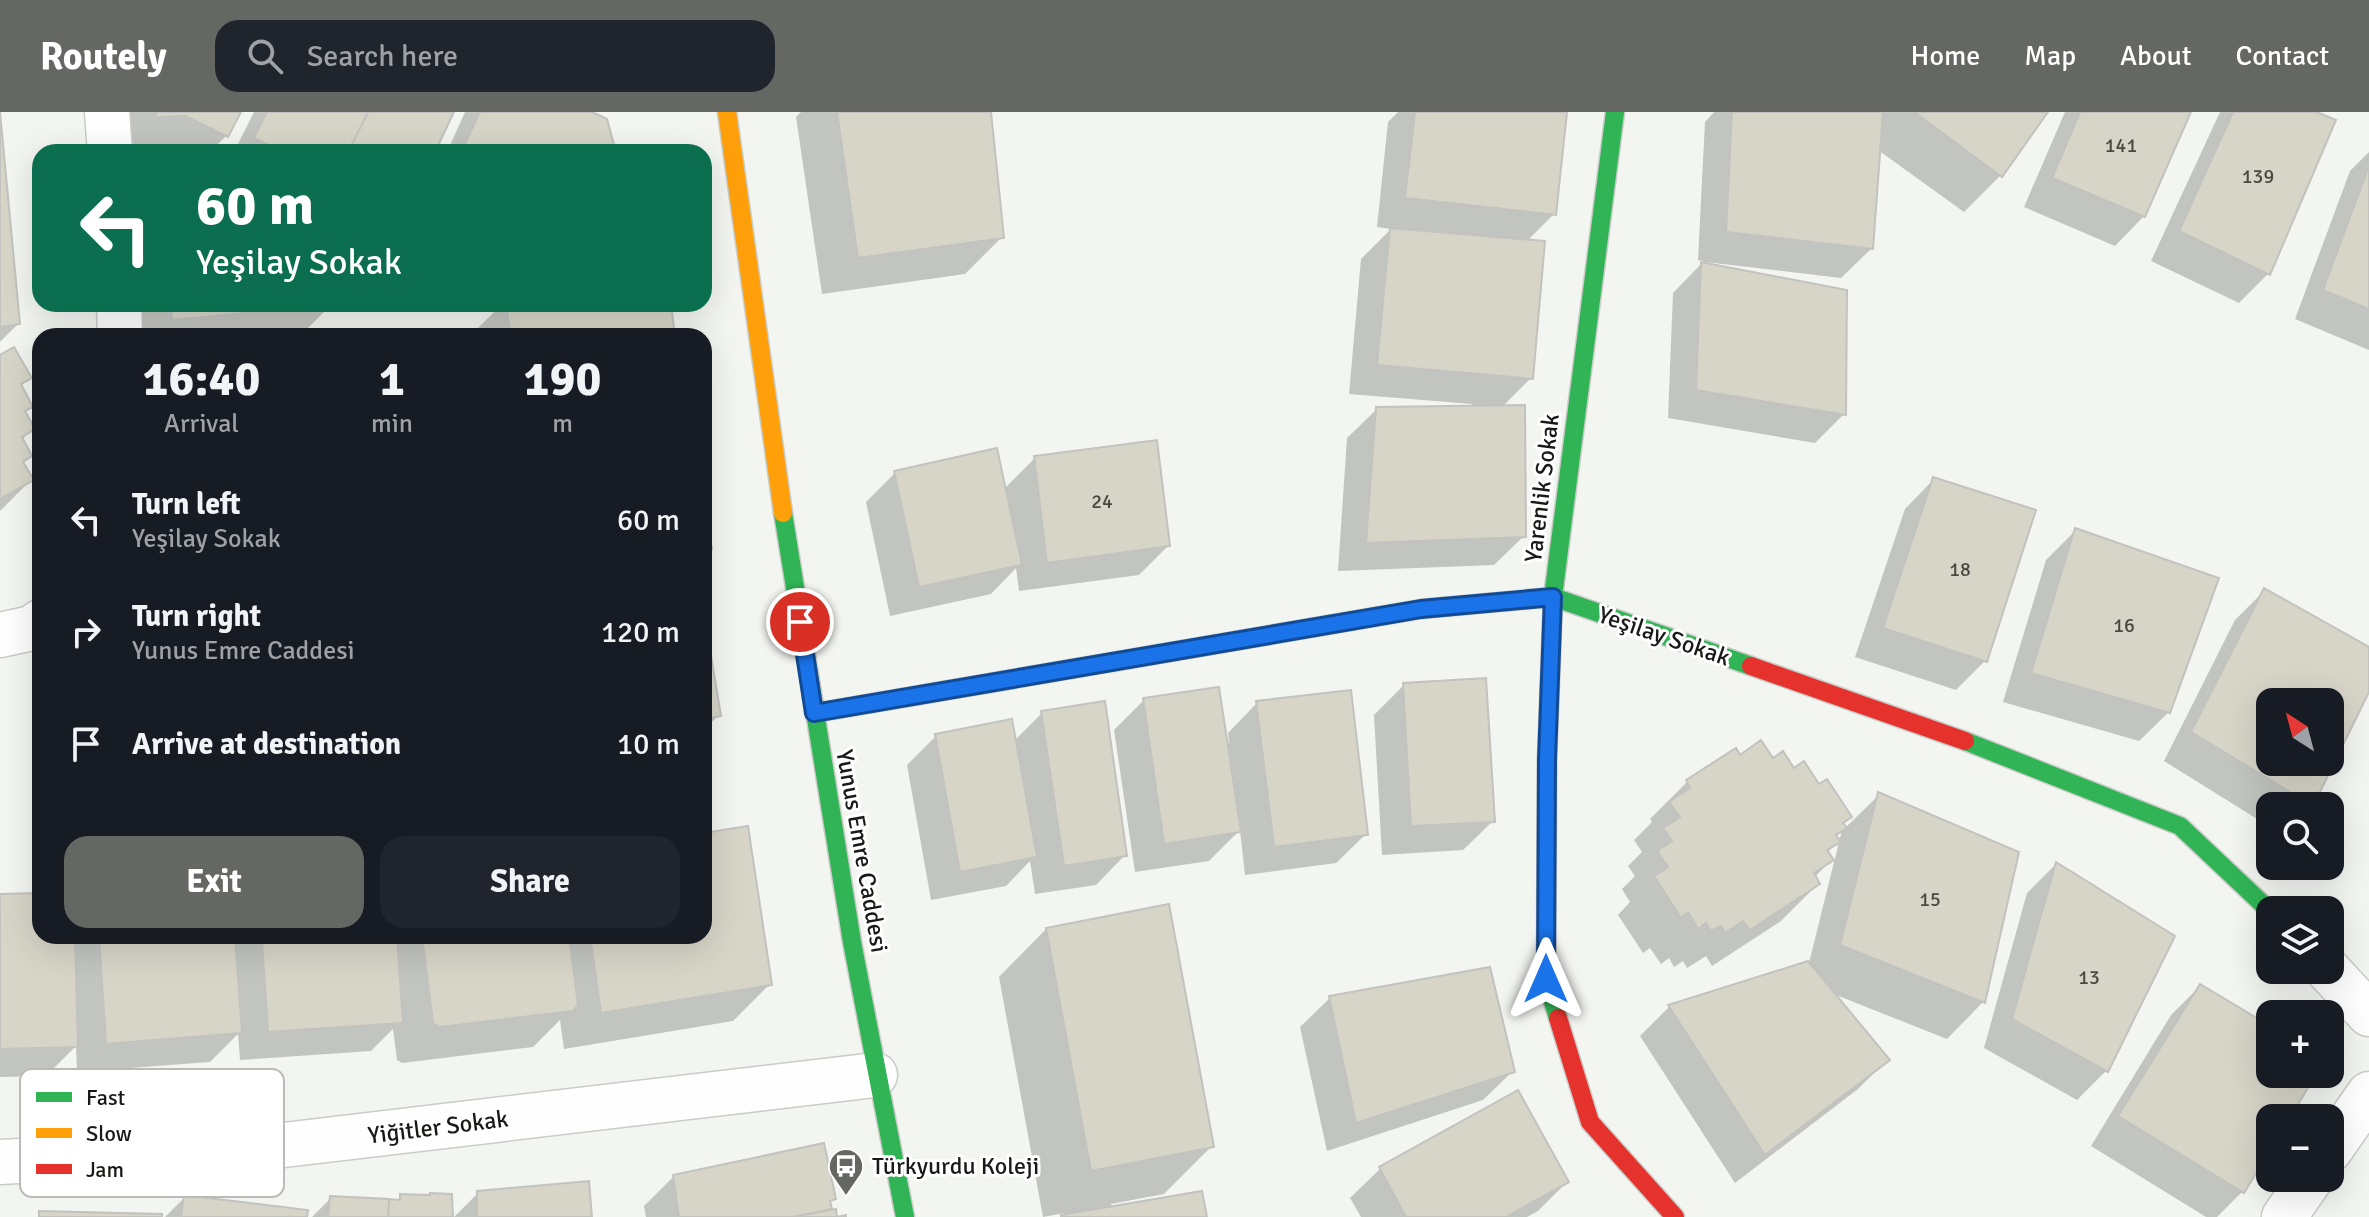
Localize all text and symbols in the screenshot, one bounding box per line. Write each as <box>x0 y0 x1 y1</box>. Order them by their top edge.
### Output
search box <box>215 20 775 92</box>
text: Routely <box>40 33 167 80</box>
icon: search <box>243 34 287 78</box>
text: Search here <box>307 38 458 75</box>
text: Home <box>1911 39 1980 73</box>
text: Map <box>2024 39 2076 73</box>
text: About <box>2120 39 2192 73</box>
text: Contact <box>2236 39 2329 73</box>
house number: 141 <box>2105 133 2137 158</box>
house number: 139 <box>2242 164 2274 189</box>
text: 60 m <box>196 171 314 240</box>
icon: left <box>64 176 168 280</box>
text: Yeşilay Sokak <box>196 240 402 285</box>
text: 16:40 <box>143 350 260 409</box>
text: 1 <box>379 350 405 409</box>
text: 190 <box>524 350 601 409</box>
text: Arrival <box>164 408 239 440</box>
text: min <box>371 408 413 440</box>
text: m <box>552 408 573 440</box>
street label: Yarenlik Sokak <box>1518 412 1566 564</box>
text: Turn left <box>132 486 241 523</box>
house number: 24 <box>1091 489 1113 514</box>
icon: left <box>64 498 108 542</box>
text: 60 m <box>617 502 680 539</box>
text: Yeşilay Sokak <box>132 523 281 555</box>
house number: 18 <box>1949 557 1971 582</box>
pin <box>766 588 834 656</box>
text: Turn right <box>132 598 261 635</box>
street label: Yeşilay Sokak <box>1594 599 1734 673</box>
icon: arrive <box>778 600 822 644</box>
icon: right <box>64 610 108 654</box>
house number: 16 <box>2113 613 2135 638</box>
text: 120 m <box>601 614 680 651</box>
text: Yunus Emre Caddesi <box>132 635 355 667</box>
north arrow <box>2256 688 2344 776</box>
map controls <box>2256 688 2344 1192</box>
icon: arrive <box>64 722 108 766</box>
text: Arrive at destination <box>132 726 401 763</box>
text: 10 m <box>617 726 680 763</box>
street label: Yunus Emre Caddesi <box>829 747 895 955</box>
button: search <box>2256 792 2344 880</box>
button: Exit <box>64 836 364 928</box>
button: Share <box>380 836 680 928</box>
house number: 15 <box>1919 887 1941 912</box>
button: layers <box>2256 896 2344 984</box>
position arrow <box>1504 937 1588 1021</box>
house number: 13 <box>2078 965 2100 990</box>
button: + <box>2256 1000 2344 1088</box>
legend <box>20 1069 284 1197</box>
text: Fast <box>86 1084 126 1111</box>
street label: Yiğitler Sokak <box>366 1104 510 1150</box>
button: − <box>2256 1104 2344 1192</box>
text: Slow <box>86 1120 132 1147</box>
bus stop icon: Türkyurdu Koleji <box>827 1147 865 1197</box>
place label: Türkyurdu Koleji <box>872 1151 1039 1181</box>
text: Jam <box>86 1156 124 1183</box>

